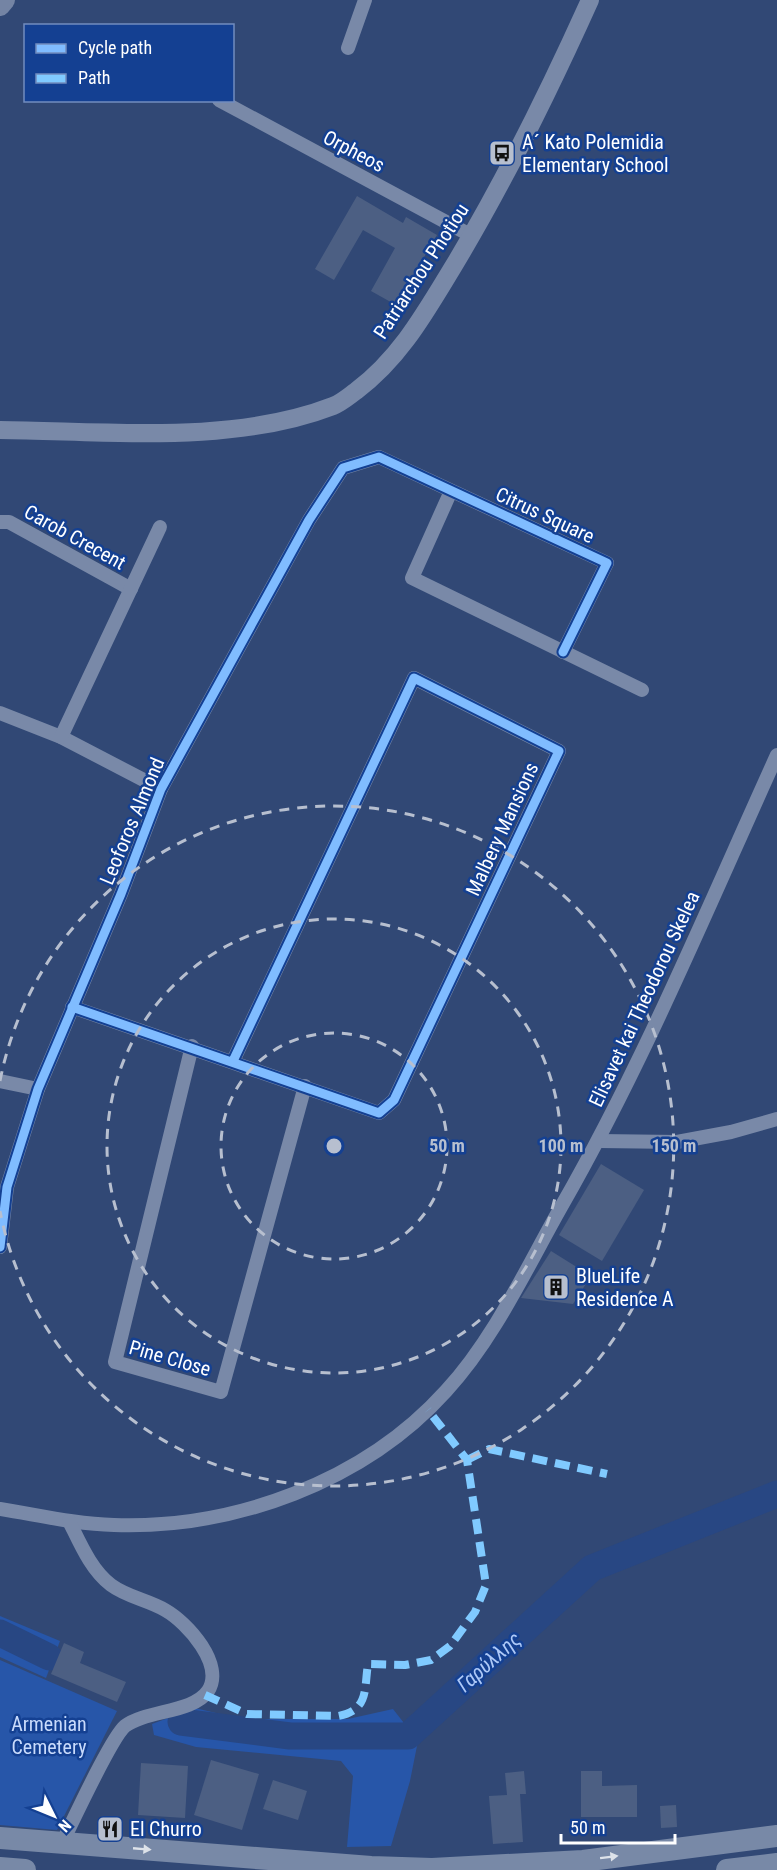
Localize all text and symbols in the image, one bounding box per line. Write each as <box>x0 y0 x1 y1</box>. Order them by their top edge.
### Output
legend <box>24 24 234 102</box>
text: Cycle path <box>78 37 152 58</box>
text: Path <box>78 67 111 88</box>
street label: Orpheos <box>319 125 389 177</box>
place label: A´ Kato Polemidia Elementary School <box>522 130 669 177</box>
bus stop icon: A´ Kato Polemidia Elementary School <box>487 138 517 168</box>
street label: Patriarchou Photiou <box>368 199 474 343</box>
street label: Citrus Square <box>492 482 598 548</box>
street label: Carob Crecent <box>20 499 130 575</box>
street label: Leoforos Almond <box>94 754 170 888</box>
street label: Malbery Mansions <box>461 758 543 900</box>
street label: Elisavet kai Theodorou Skelea <box>583 887 705 1111</box>
text: 50 m <box>429 1135 465 1156</box>
text: 100 m <box>539 1135 583 1156</box>
text: 150 m <box>652 1135 696 1156</box>
centre of rings <box>324 1136 344 1156</box>
place label: BlueLife Residence A <box>576 1264 674 1311</box>
building icon: BlueLife Residence A <box>541 1272 571 1302</box>
street label: Pine Close <box>126 1335 214 1381</box>
water label: Γαρύλλης <box>452 1627 526 1697</box>
park label: Armenian Cemetery <box>11 1712 87 1759</box>
north arrow <box>24 1786 84 1846</box>
scale bar <box>561 1807 675 1845</box>
restaurant icon: El Churro <box>95 1814 125 1844</box>
text: N <box>54 1816 75 1836</box>
place label: El Churro <box>130 1817 202 1841</box>
text: 50 m <box>570 1817 605 1838</box>
one-way arrow <box>133 1844 152 1854</box>
one-way arrow <box>599 1853 618 1862</box>

